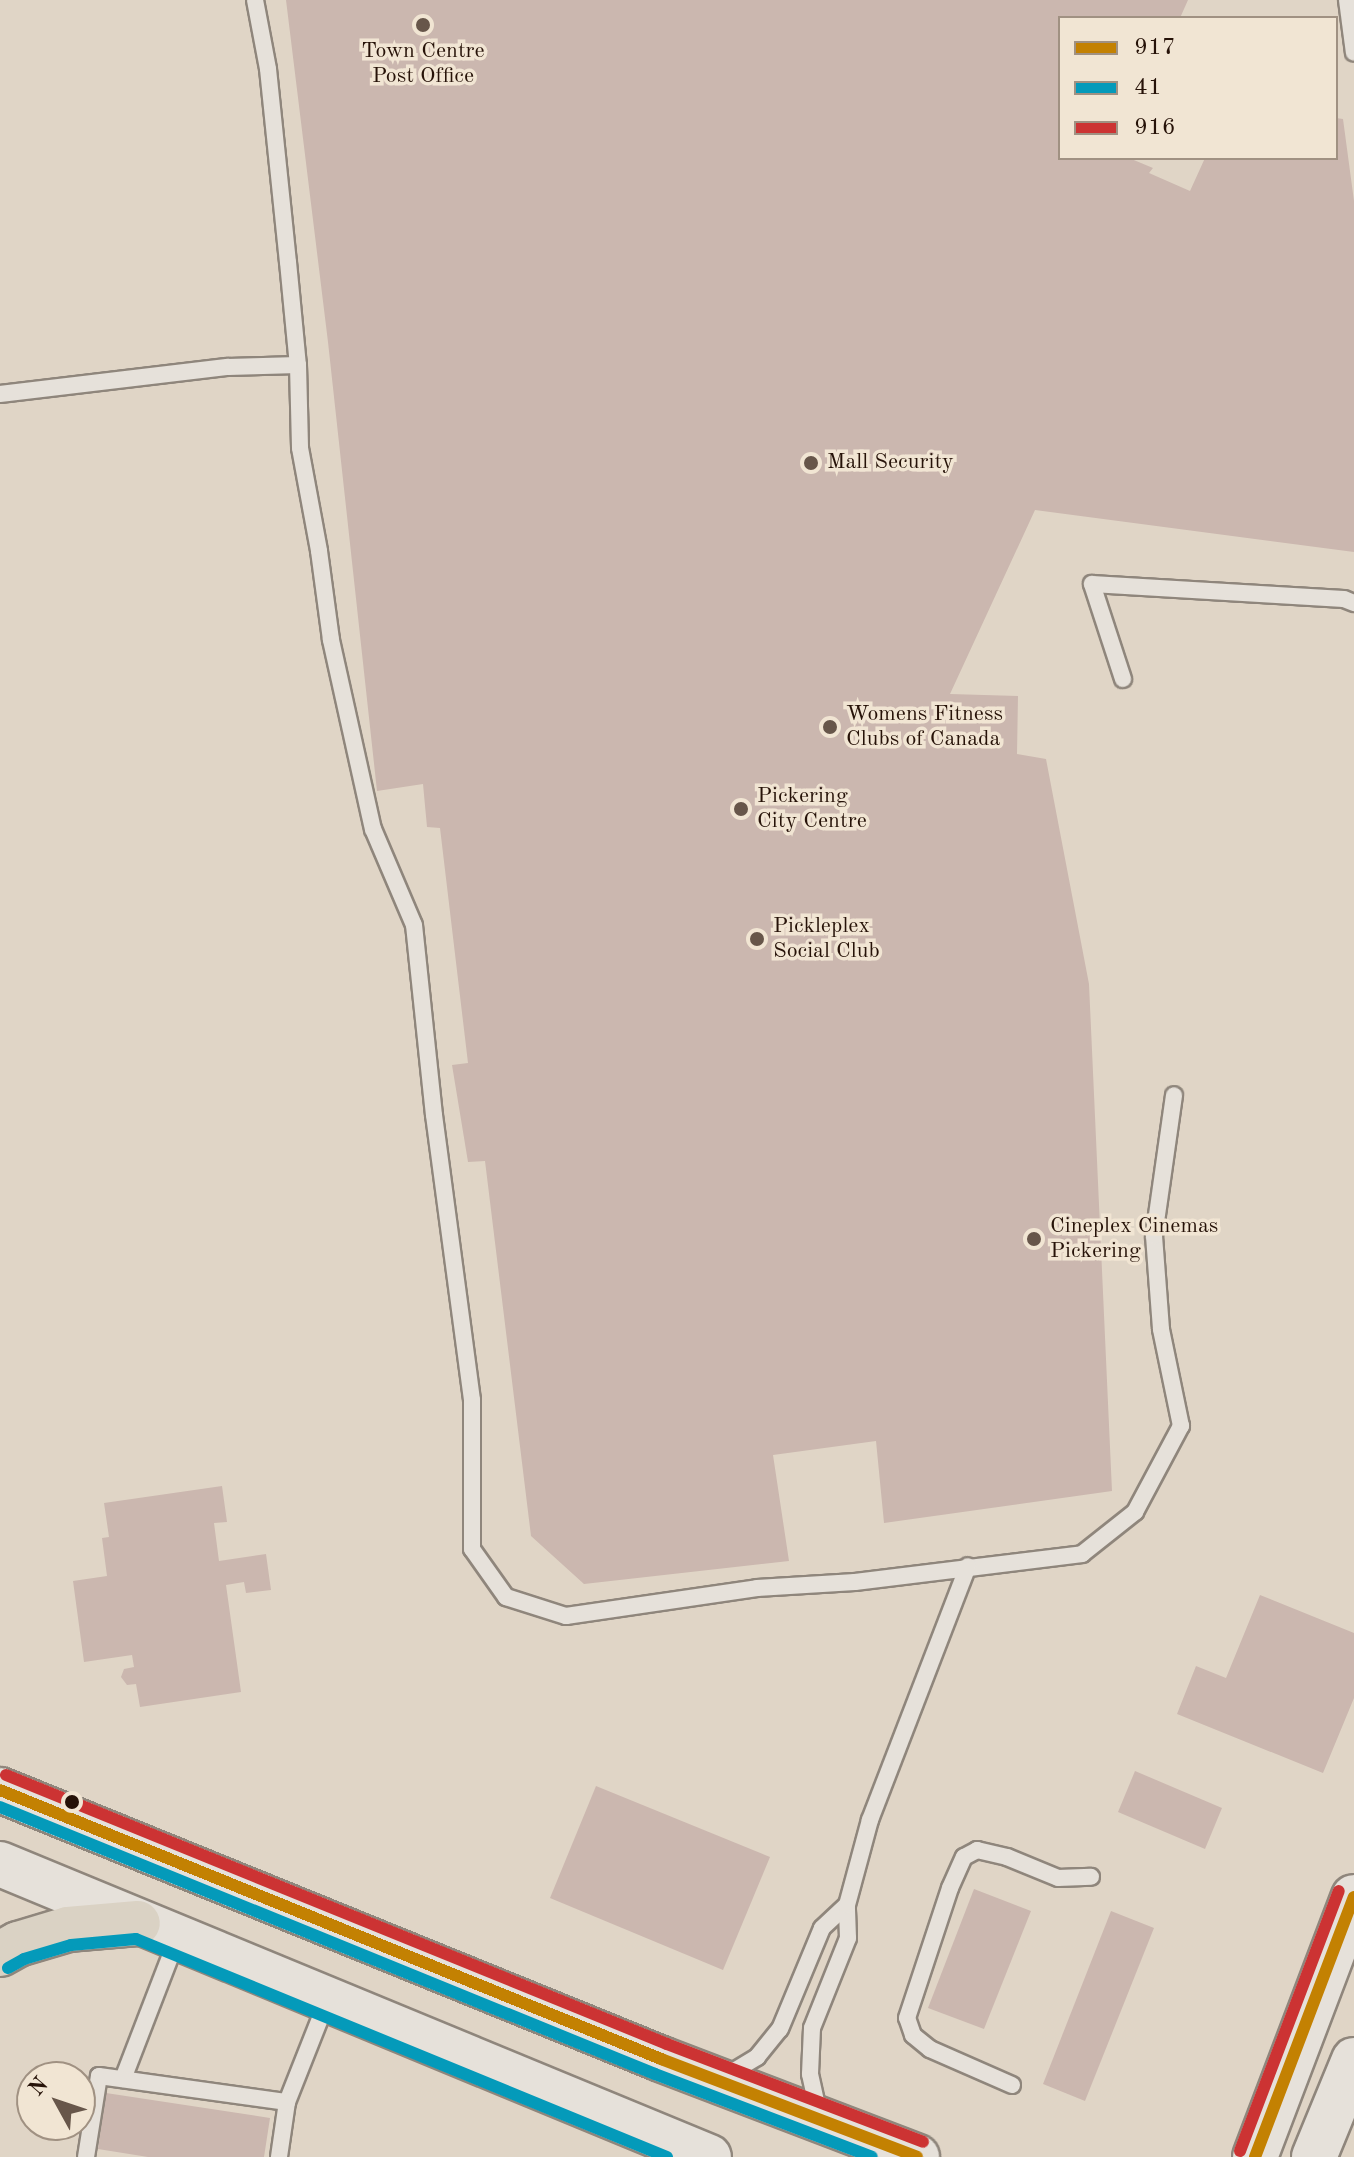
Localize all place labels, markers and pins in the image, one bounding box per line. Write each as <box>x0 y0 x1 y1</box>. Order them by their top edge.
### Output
marker: Town Centre Post Office <box>414 16 432 34</box>
place label: Town Centre Post Office <box>361 38 485 90</box>
place label: Mall Security <box>827 450 954 476</box>
marker: Mall Security <box>802 454 820 472</box>
place label: Womens Fitness Clubs of Canada <box>846 701 1003 752</box>
marker: Womens Fitness Clubs of Canada <box>821 718 839 736</box>
place label: Pickering City Centre <box>757 783 867 834</box>
marker: Pickering City Centre <box>732 800 750 818</box>
place label: Pickleplex Social Club <box>773 913 880 964</box>
marker: Pickleplex Social Club <box>748 930 766 948</box>
place label: Cineplex Cinemas Pickering <box>1050 1213 1218 1264</box>
marker: Cineplex Cinemas Pickering <box>1025 1230 1043 1248</box>
unlabelled marker <box>64 1794 80 1810</box>

